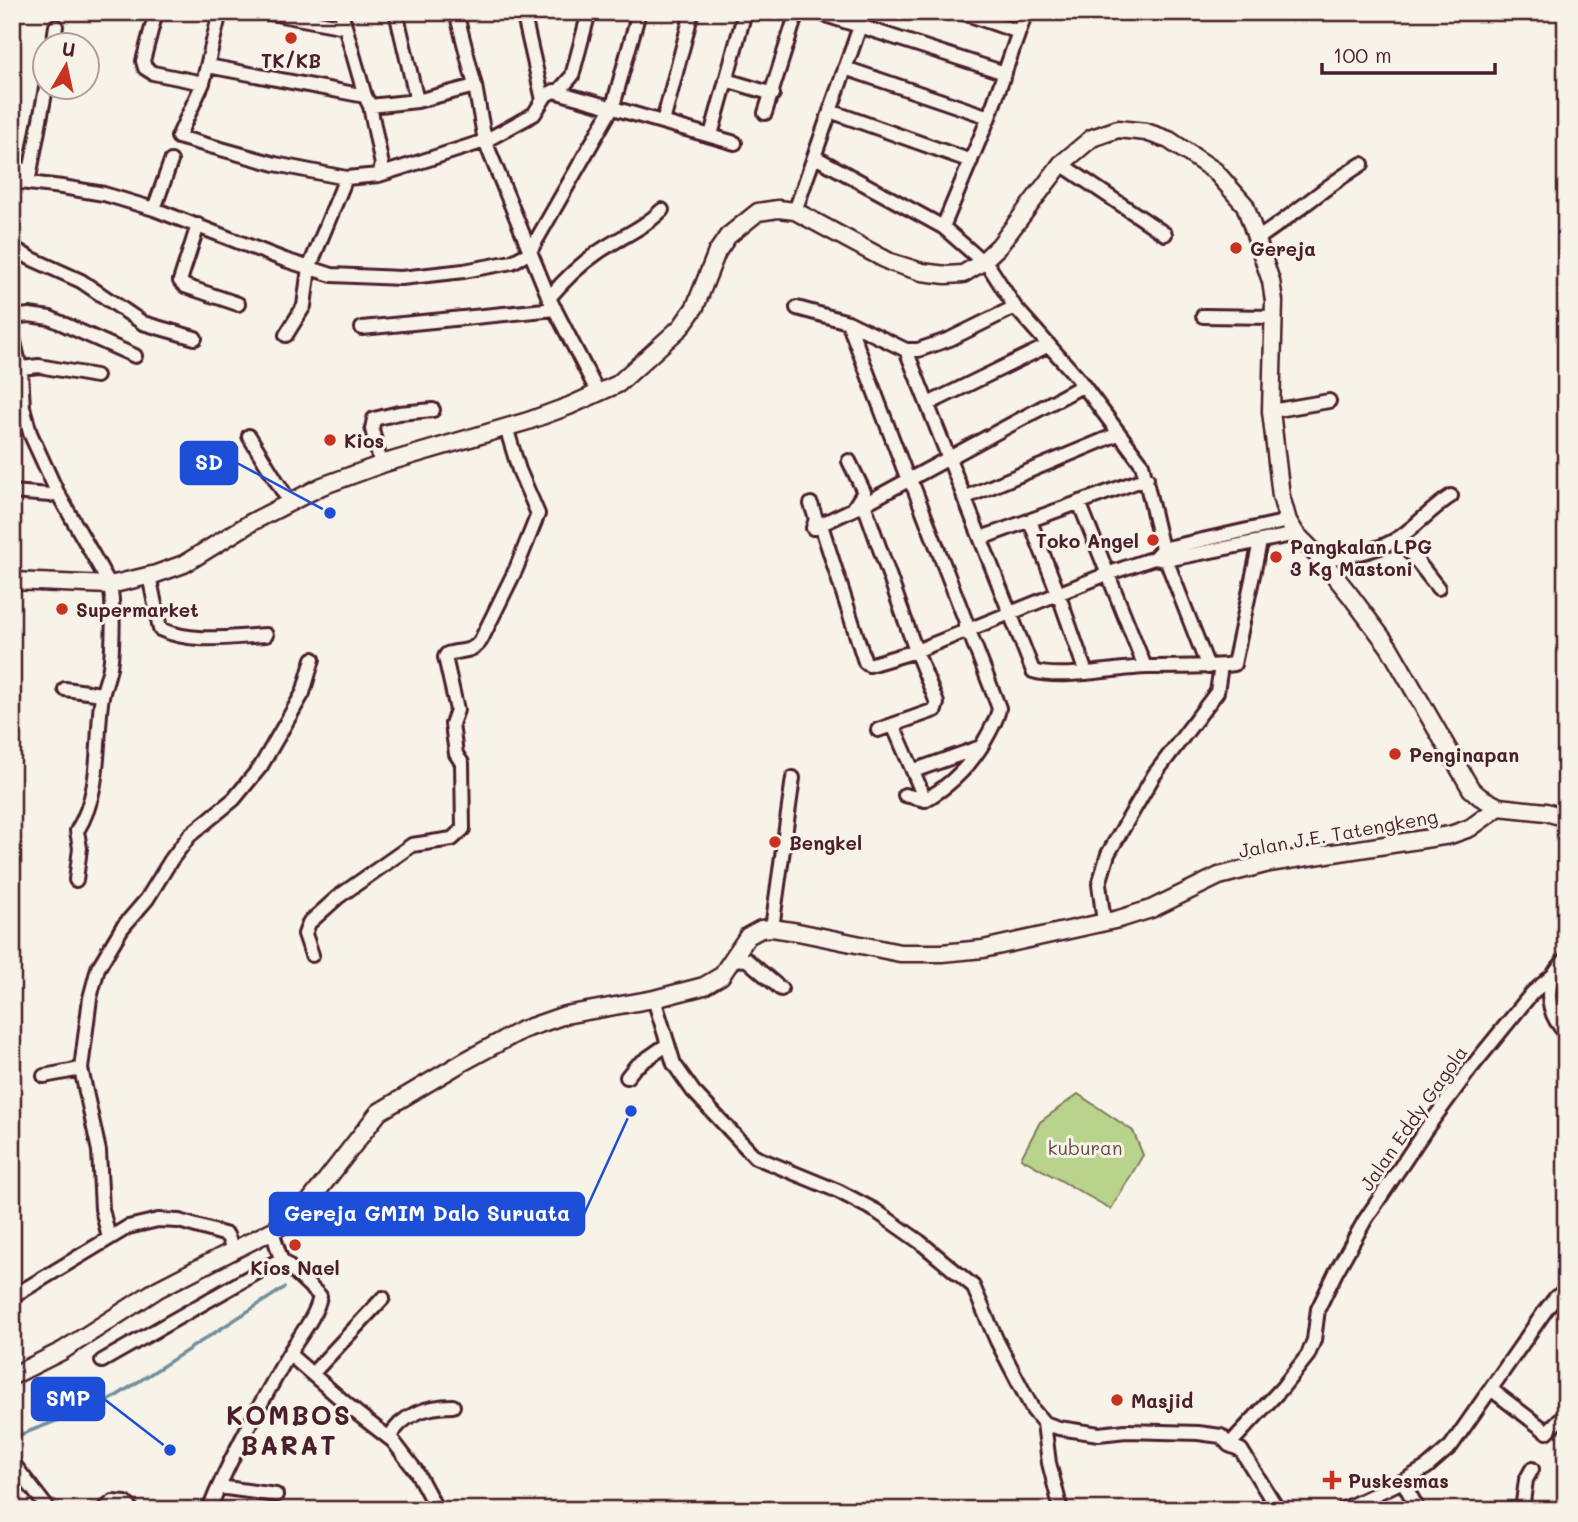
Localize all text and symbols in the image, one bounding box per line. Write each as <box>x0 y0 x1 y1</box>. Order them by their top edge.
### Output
marker: TK/KB <box>283 30 299 46</box>
north arrow <box>32 32 102 102</box>
scale bar <box>1322 32 1496 76</box>
text: U <box>60 35 77 62</box>
text: 100 m <box>1333 41 1392 68</box>
place label: TK/KB <box>261 48 321 73</box>
place label: Gereja <box>1250 236 1316 261</box>
marker: Gereja <box>1228 240 1244 256</box>
place label: Kios <box>344 428 384 453</box>
marker: Kios <box>322 432 338 448</box>
callout: SD <box>181 442 237 484</box>
text: SD <box>195 448 223 475</box>
place label: Toko Angel <box>1036 528 1139 553</box>
marker: Toko Angel <box>1145 532 1161 548</box>
place label: Pangkalan LPG 3 Kg Mastoni <box>1290 534 1432 581</box>
marker: Pangkalan LPG 3 Kg Mastoni <box>1268 549 1284 565</box>
place label: Supermarket <box>76 597 199 622</box>
marker: Supermarket <box>54 601 70 617</box>
place label: Penginapan <box>1409 742 1519 767</box>
marker: Penginapan <box>1387 746 1403 762</box>
street label: Jalan J.E. Tatengkeng <box>1237 803 1439 863</box>
place label: Bengkel <box>789 830 862 855</box>
marker: Bengkel <box>767 834 783 850</box>
street label: Jalan Eddy Gagola <box>1354 1041 1472 1195</box>
park label: kuburan <box>1048 1135 1122 1160</box>
callout: Gereja GMIM Dalo Suruata <box>270 1193 584 1235</box>
text: Gereja GMIM Dalo Suruata <box>284 1199 570 1226</box>
marker: Kios Nael <box>287 1237 303 1253</box>
place label: Kios Nael <box>250 1255 340 1280</box>
callout: SMP <box>32 1378 104 1420</box>
text: SMP <box>46 1384 90 1411</box>
place label: Masjid <box>1131 1388 1193 1413</box>
marker: Masjid <box>1109 1392 1125 1408</box>
district label: KOMBOS BARAT <box>226 1398 352 1462</box>
place label: Puskesmas <box>1348 1468 1449 1493</box>
marker: Puskesmas <box>1322 1470 1342 1490</box>

